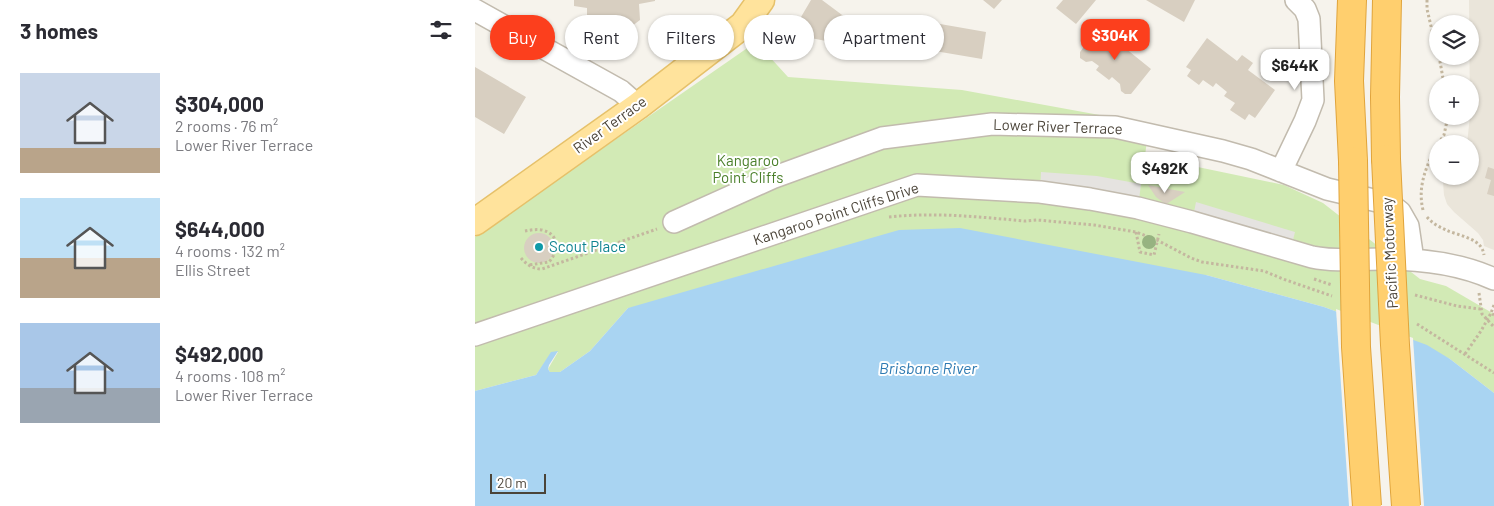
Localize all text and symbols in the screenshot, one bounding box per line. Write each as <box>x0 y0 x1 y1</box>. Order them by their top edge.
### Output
chip: Buy <box>490 15 555 60</box>
chip: Rent <box>565 15 638 60</box>
chip: Filters <box>648 15 734 60</box>
chip: New <box>744 15 814 60</box>
chip: Apartment <box>824 15 944 60</box>
map controls <box>1429 15 1479 185</box>
button: layers <box>1429 15 1479 65</box>
icon: filters <box>427 16 455 44</box>
text: 3 homes <box>20 18 98 43</box>
pin: $304K <box>1080 18 1150 61</box>
text: $304K <box>1092 25 1138 44</box>
pin: $644K <box>1260 48 1330 91</box>
text: $644K <box>1271 55 1319 74</box>
button: + <box>1429 75 1479 125</box>
text: $304,000 <box>175 91 264 116</box>
street label: River Terrace <box>569 92 650 157</box>
icon: home <box>60 93 120 153</box>
street label: Lower River Terrace <box>993 115 1123 137</box>
text: 2 rooms · 76 m² <box>175 116 278 135</box>
text: Lower River Terrace <box>175 135 313 154</box>
button: − <box>1429 135 1479 185</box>
park label: Kangaroo Point Cliffs <box>712 151 784 186</box>
pin: $492K <box>1130 152 1200 194</box>
text: $492K <box>1142 158 1188 177</box>
street label: Kangaroo Point Cliffs Drive <box>751 178 921 248</box>
street label: Pacific Motorway <box>1377 197 1401 309</box>
text: $644,000 <box>175 216 265 241</box>
icon: home <box>60 218 120 278</box>
place label: Scout Place <box>549 237 626 255</box>
text: 4 rooms · 132 m² <box>175 241 285 260</box>
marker: Scout Place <box>533 241 545 253</box>
text: Ellis Street <box>175 260 251 279</box>
text: $492,000 <box>175 341 264 366</box>
icon: home <box>60 343 120 403</box>
water label: Brisbane River <box>879 358 978 377</box>
text: 4 rooms · 108 m² <box>175 366 286 385</box>
text: Lower River Terrace <box>175 385 313 404</box>
scale bar <box>490 471 546 494</box>
text: 20 m <box>497 474 527 491</box>

